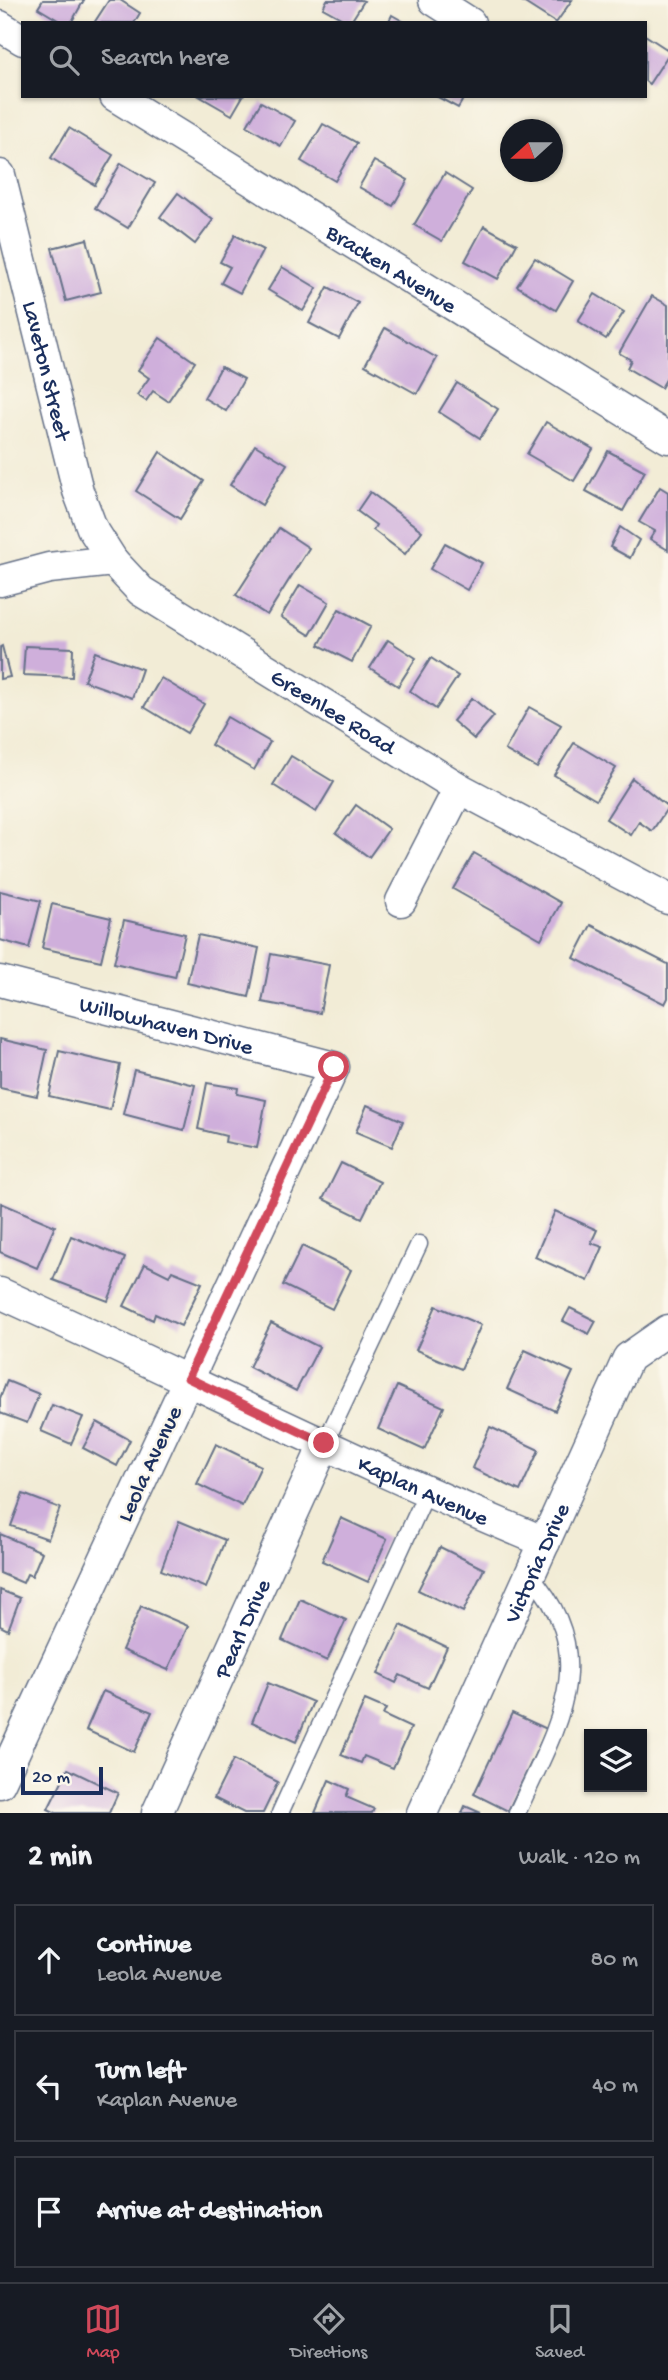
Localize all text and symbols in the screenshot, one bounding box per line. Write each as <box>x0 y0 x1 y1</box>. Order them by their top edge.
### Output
search box <box>21 21 647 98</box>
icon: search <box>45 41 83 79</box>
text: Search here <box>101 44 229 75</box>
north arrow <box>500 119 563 182</box>
street label: Bracken Avenue <box>319 219 462 322</box>
street label: Laveton Street <box>15 299 75 445</box>
street label: Greenlee Road <box>265 665 401 763</box>
street label: Willowhaven Drive <box>76 992 256 1063</box>
route start <box>318 1051 349 1082</box>
street label: Leola Avenue <box>113 1401 190 1527</box>
route end <box>308 1427 339 1458</box>
street label: Kaplan Avenue <box>353 1452 493 1534</box>
street label: Victoria Drive <box>499 1499 578 1629</box>
street label: Pearl Drive <box>209 1575 279 1684</box>
map controls <box>584 1729 647 1792</box>
button: layers <box>584 1729 647 1792</box>
scale bar <box>21 1764 103 1796</box>
text: 20 m <box>32 1767 70 1790</box>
text: 2 min <box>28 1841 92 1876</box>
text: Walk · 120 m <box>519 1845 640 1872</box>
text: Continue <box>97 1931 191 1962</box>
icon: ahead <box>30 1941 68 1979</box>
text: 80 m <box>591 1947 638 1974</box>
text: Leola Avenue <box>97 1962 222 1989</box>
text: Turn left <box>97 2057 185 2088</box>
icon: left <box>30 2067 68 2105</box>
text: 40 m <box>592 2073 638 2100</box>
text: Kaplan Avenue <box>97 2088 237 2115</box>
icon: arrive <box>30 2193 68 2231</box>
text: Arrive at destination <box>97 2197 322 2228</box>
tab: Map <box>84 2300 122 2365</box>
tab: Directions <box>290 2300 367 2365</box>
tab: Saved <box>535 2300 584 2365</box>

